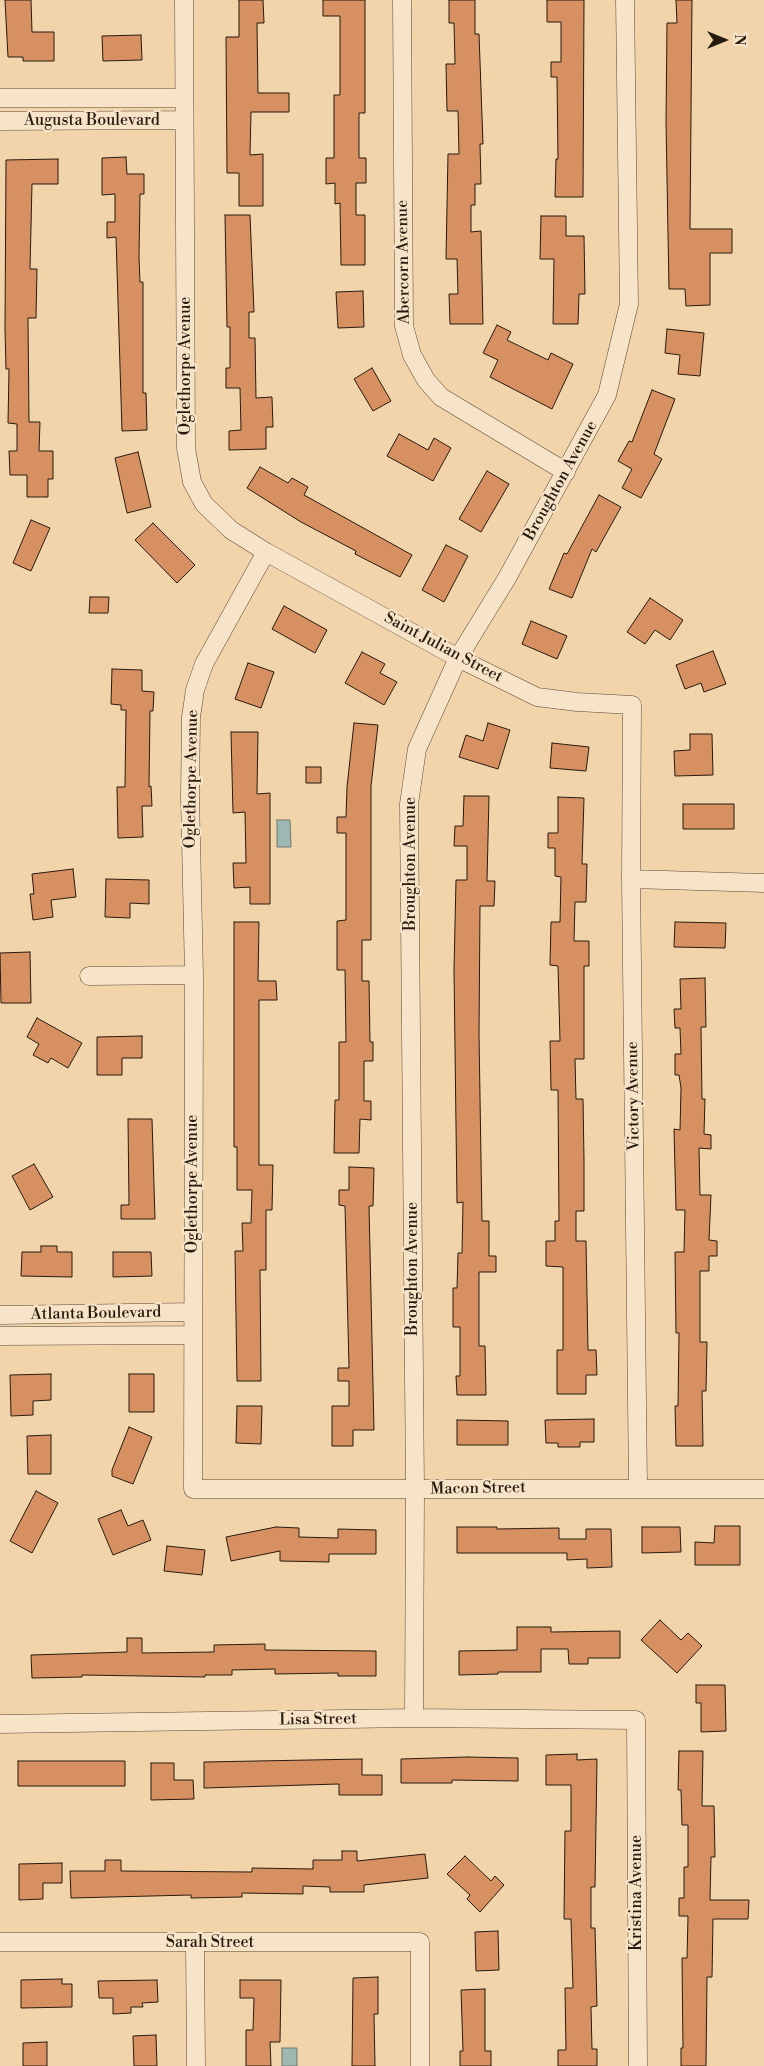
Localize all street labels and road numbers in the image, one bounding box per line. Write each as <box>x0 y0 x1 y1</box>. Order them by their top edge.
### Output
street label: Augusta Boulevard <box>24 111 160 131</box>
street label: Abercorn Avenue <box>393 200 415 324</box>
street label: Oglethorpe Avenue <box>176 297 196 435</box>
street label: Broughton Avenue <box>520 418 602 544</box>
street label: Saint Julian Street <box>380 609 506 687</box>
street label: Oglethorpe Avenue <box>181 709 203 849</box>
street label: Broughton Avenue <box>401 797 421 931</box>
street label: Victory Avenue <box>623 1041 645 1151</box>
street label: Oglethorpe Avenue <box>183 1115 203 1253</box>
street label: Broughton Avenue <box>403 1202 423 1336</box>
street label: Atlanta Boulevard <box>31 1303 161 1325</box>
street label: Macon Street <box>430 1479 526 1499</box>
street label: Lisa Street <box>279 1710 357 1730</box>
street label: Kristina Avenue <box>627 1835 647 1951</box>
street label: Sarah Street <box>166 1933 254 1953</box>

